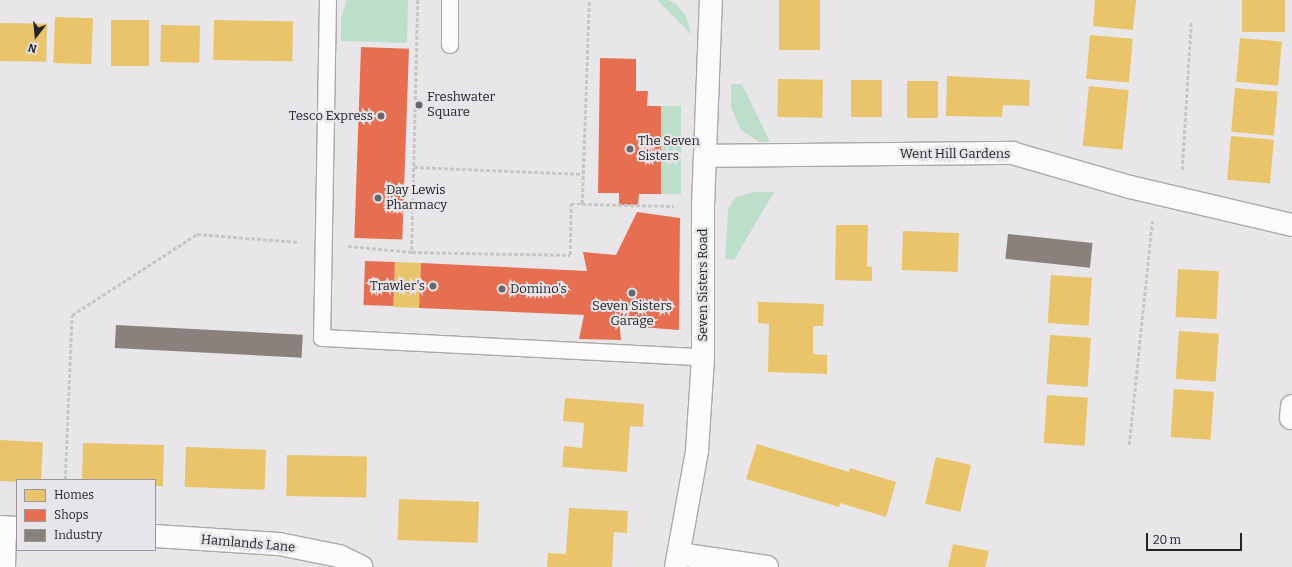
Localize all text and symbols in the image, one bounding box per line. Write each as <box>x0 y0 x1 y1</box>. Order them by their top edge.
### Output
north arrow <box>16 16 56 56</box>
text: N <box>27 41 38 55</box>
place label: Freshwater Square <box>427 90 495 121</box>
marker: Freshwater Square <box>414 100 424 110</box>
place label: Tesco Express <box>289 108 373 124</box>
marker: Tesco Express <box>376 111 386 121</box>
place label: The Seven Sisters <box>638 134 700 165</box>
marker: The Seven Sisters <box>625 144 635 154</box>
street label: Went Hill Gardens <box>900 146 1010 162</box>
place label: Day Lewis Pharmacy <box>386 183 447 214</box>
marker: Day Lewis Pharmacy <box>373 193 383 203</box>
street label: Seven Sisters Road <box>695 228 711 342</box>
place label: Trawler's <box>370 278 425 294</box>
marker: Trawler's <box>428 281 438 291</box>
place label: Domino's <box>510 281 567 297</box>
marker: Domino's <box>497 284 507 294</box>
marker: Seven Sisters Garage <box>627 288 637 298</box>
place label: Seven Sisters Garage <box>592 299 672 330</box>
legend <box>16 479 156 551</box>
text: Homes <box>54 488 94 502</box>
text: Shops <box>54 508 88 522</box>
scale bar <box>1148 525 1244 551</box>
text: Industry <box>54 528 102 542</box>
street label: Hamlands Lane <box>200 532 296 556</box>
text: 20 m <box>1153 533 1181 547</box>

